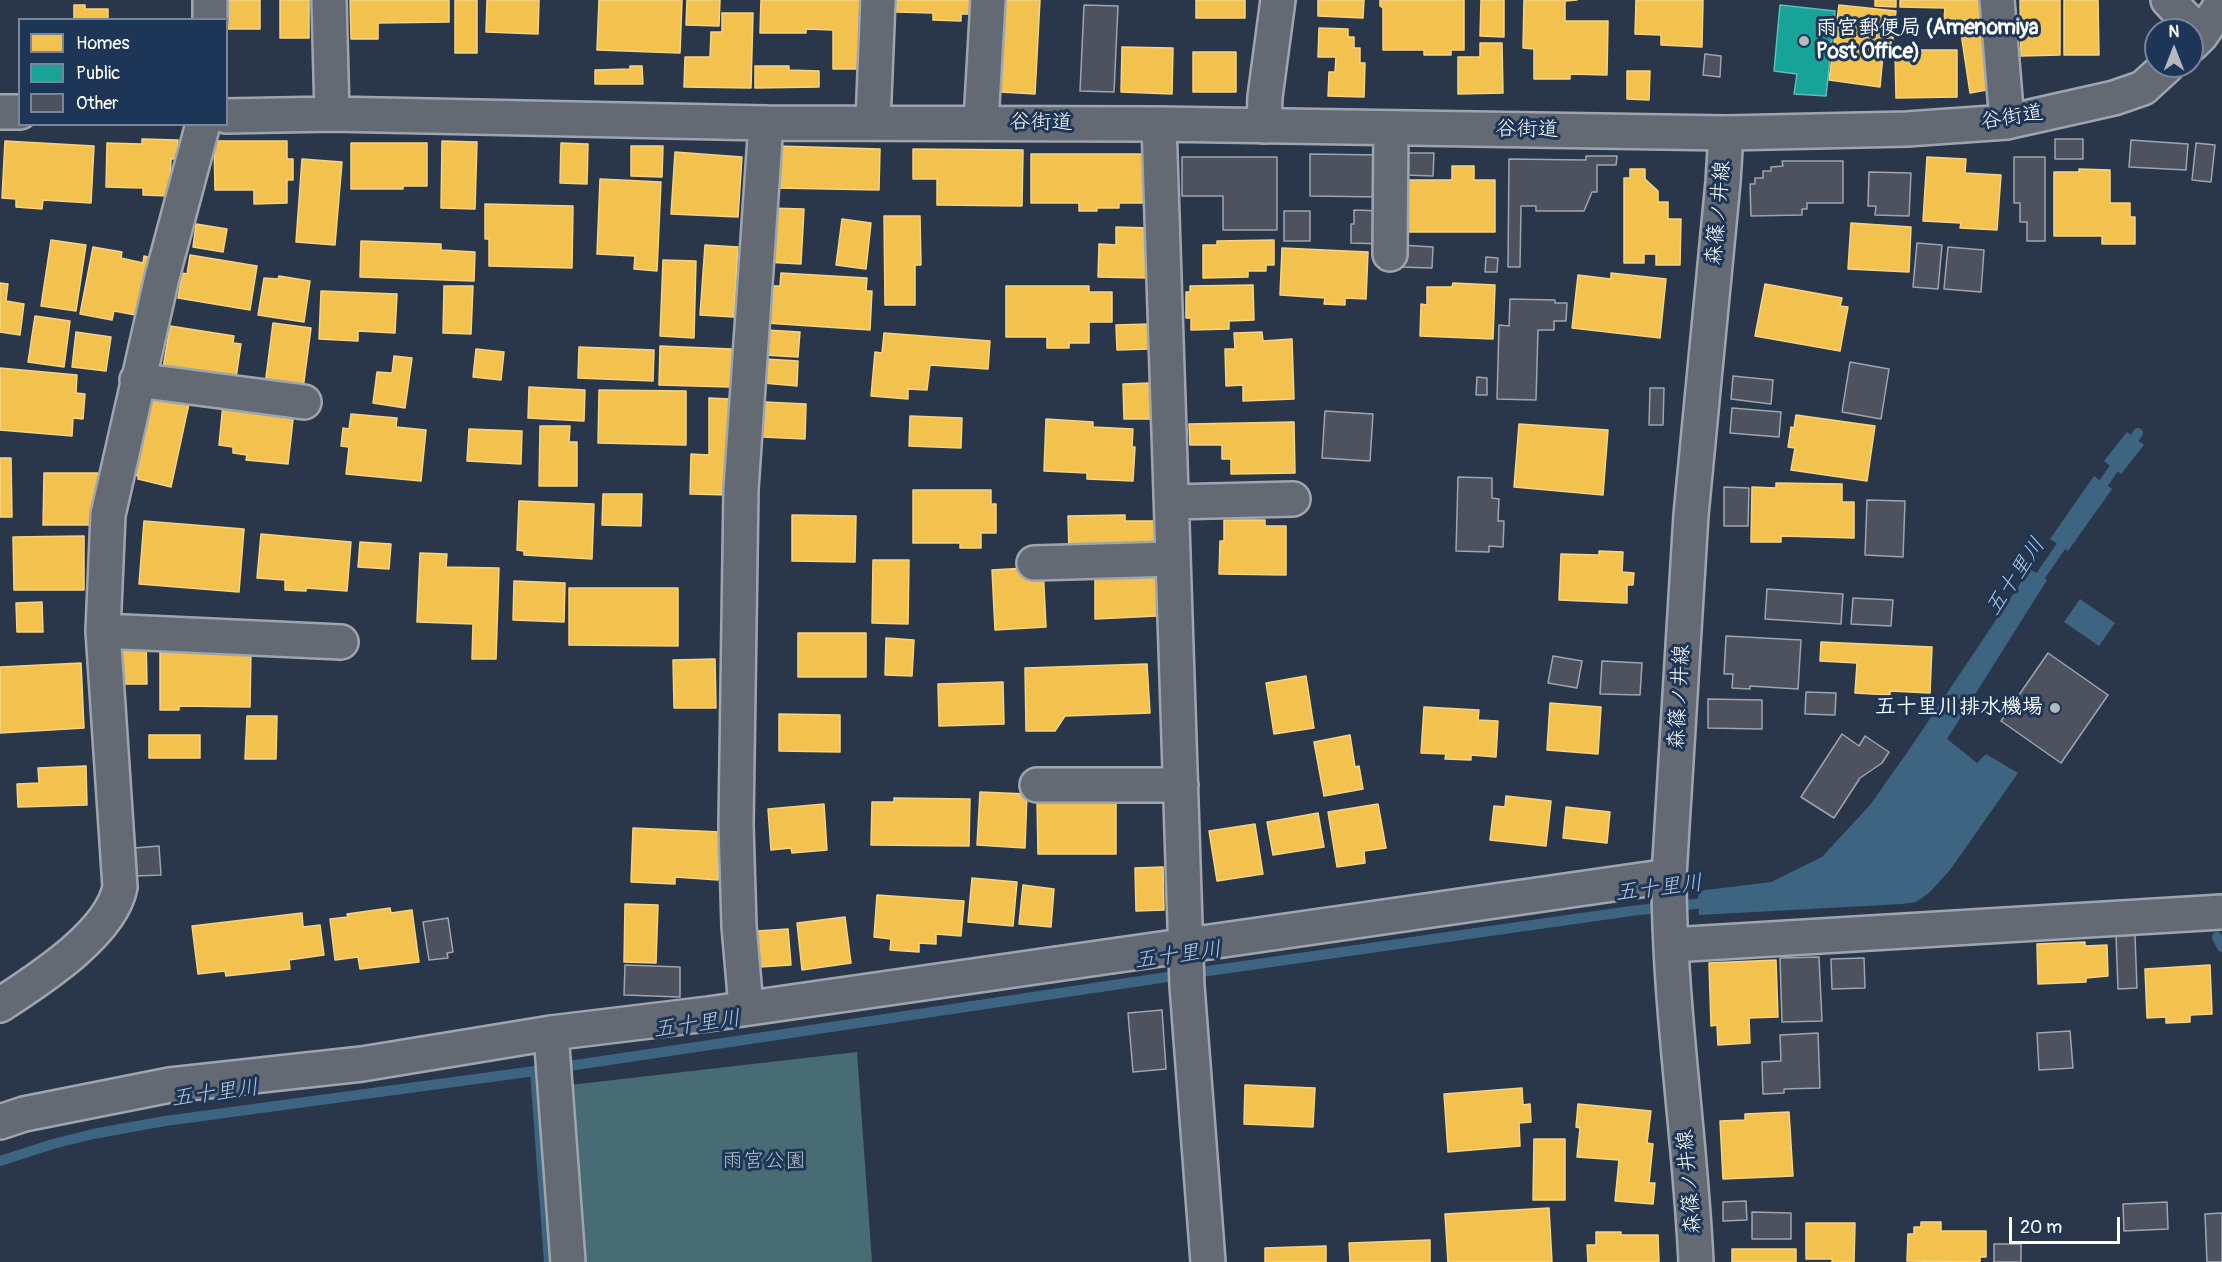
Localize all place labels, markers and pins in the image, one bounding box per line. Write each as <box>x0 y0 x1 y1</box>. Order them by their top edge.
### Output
place label: 雨宮郵便局 (Amenomiya Post Office) <box>1816 16 2038 66</box>
marker: 雨宮郵便局 (Amenomiya Post Office) <box>1797 34 1811 48</box>
place label: 五十里川排水機場 <box>1875 695 2043 721</box>
marker: 五十里川排水機場 <box>2048 701 2062 715</box>

